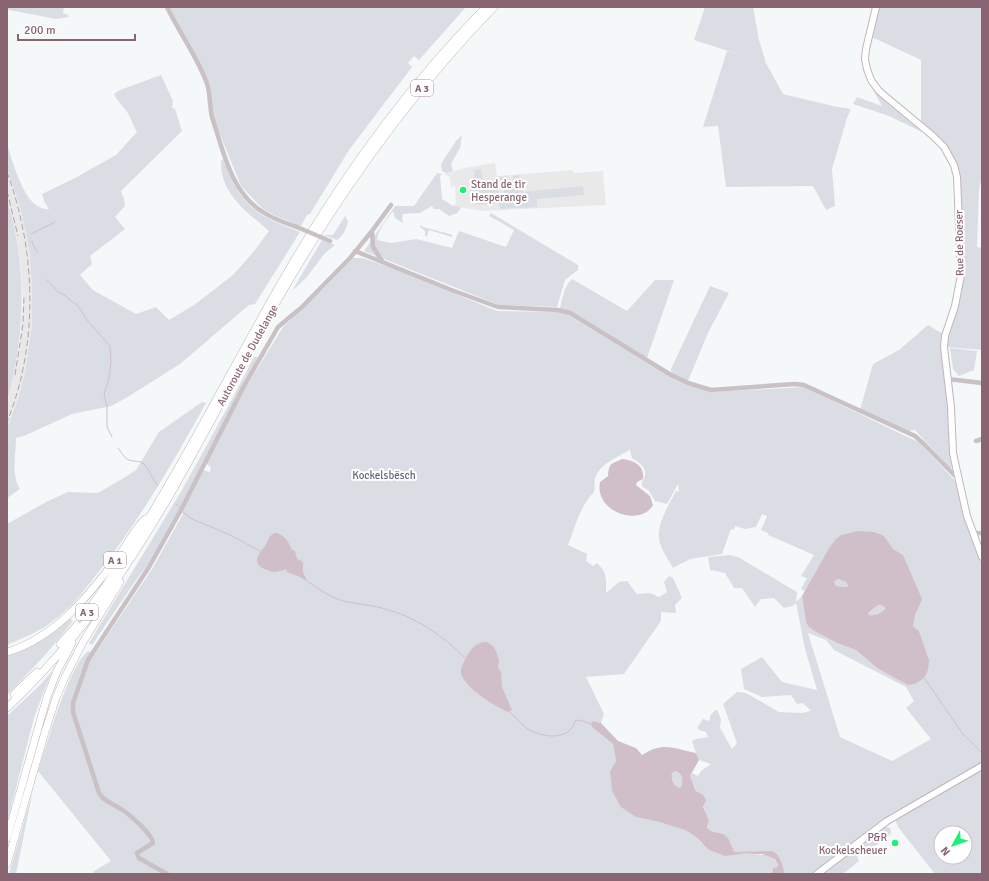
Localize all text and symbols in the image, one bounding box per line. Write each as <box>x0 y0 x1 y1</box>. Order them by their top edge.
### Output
scale bar <box>18 16 135 42</box>
text: 200 m <box>24 23 56 38</box>
road number: A 3 <box>411 80 433 96</box>
place label: Stand de tir Hesperange <box>471 178 527 204</box>
marker: Stand de tir Hesperange <box>458 185 468 195</box>
street label: Rue de Roeser <box>952 210 967 276</box>
street label: Autoroute de Dudelange <box>214 302 281 408</box>
park label: Kockelsbësch <box>352 469 416 482</box>
road number: A 1 <box>104 552 126 568</box>
road number: A 3 <box>76 604 98 620</box>
north arrow <box>933 825 973 865</box>
place label: P&R Kockelscheuer <box>819 831 887 857</box>
marker: P&R Kockelscheuer <box>890 838 900 848</box>
text: N <box>938 844 953 858</box>

